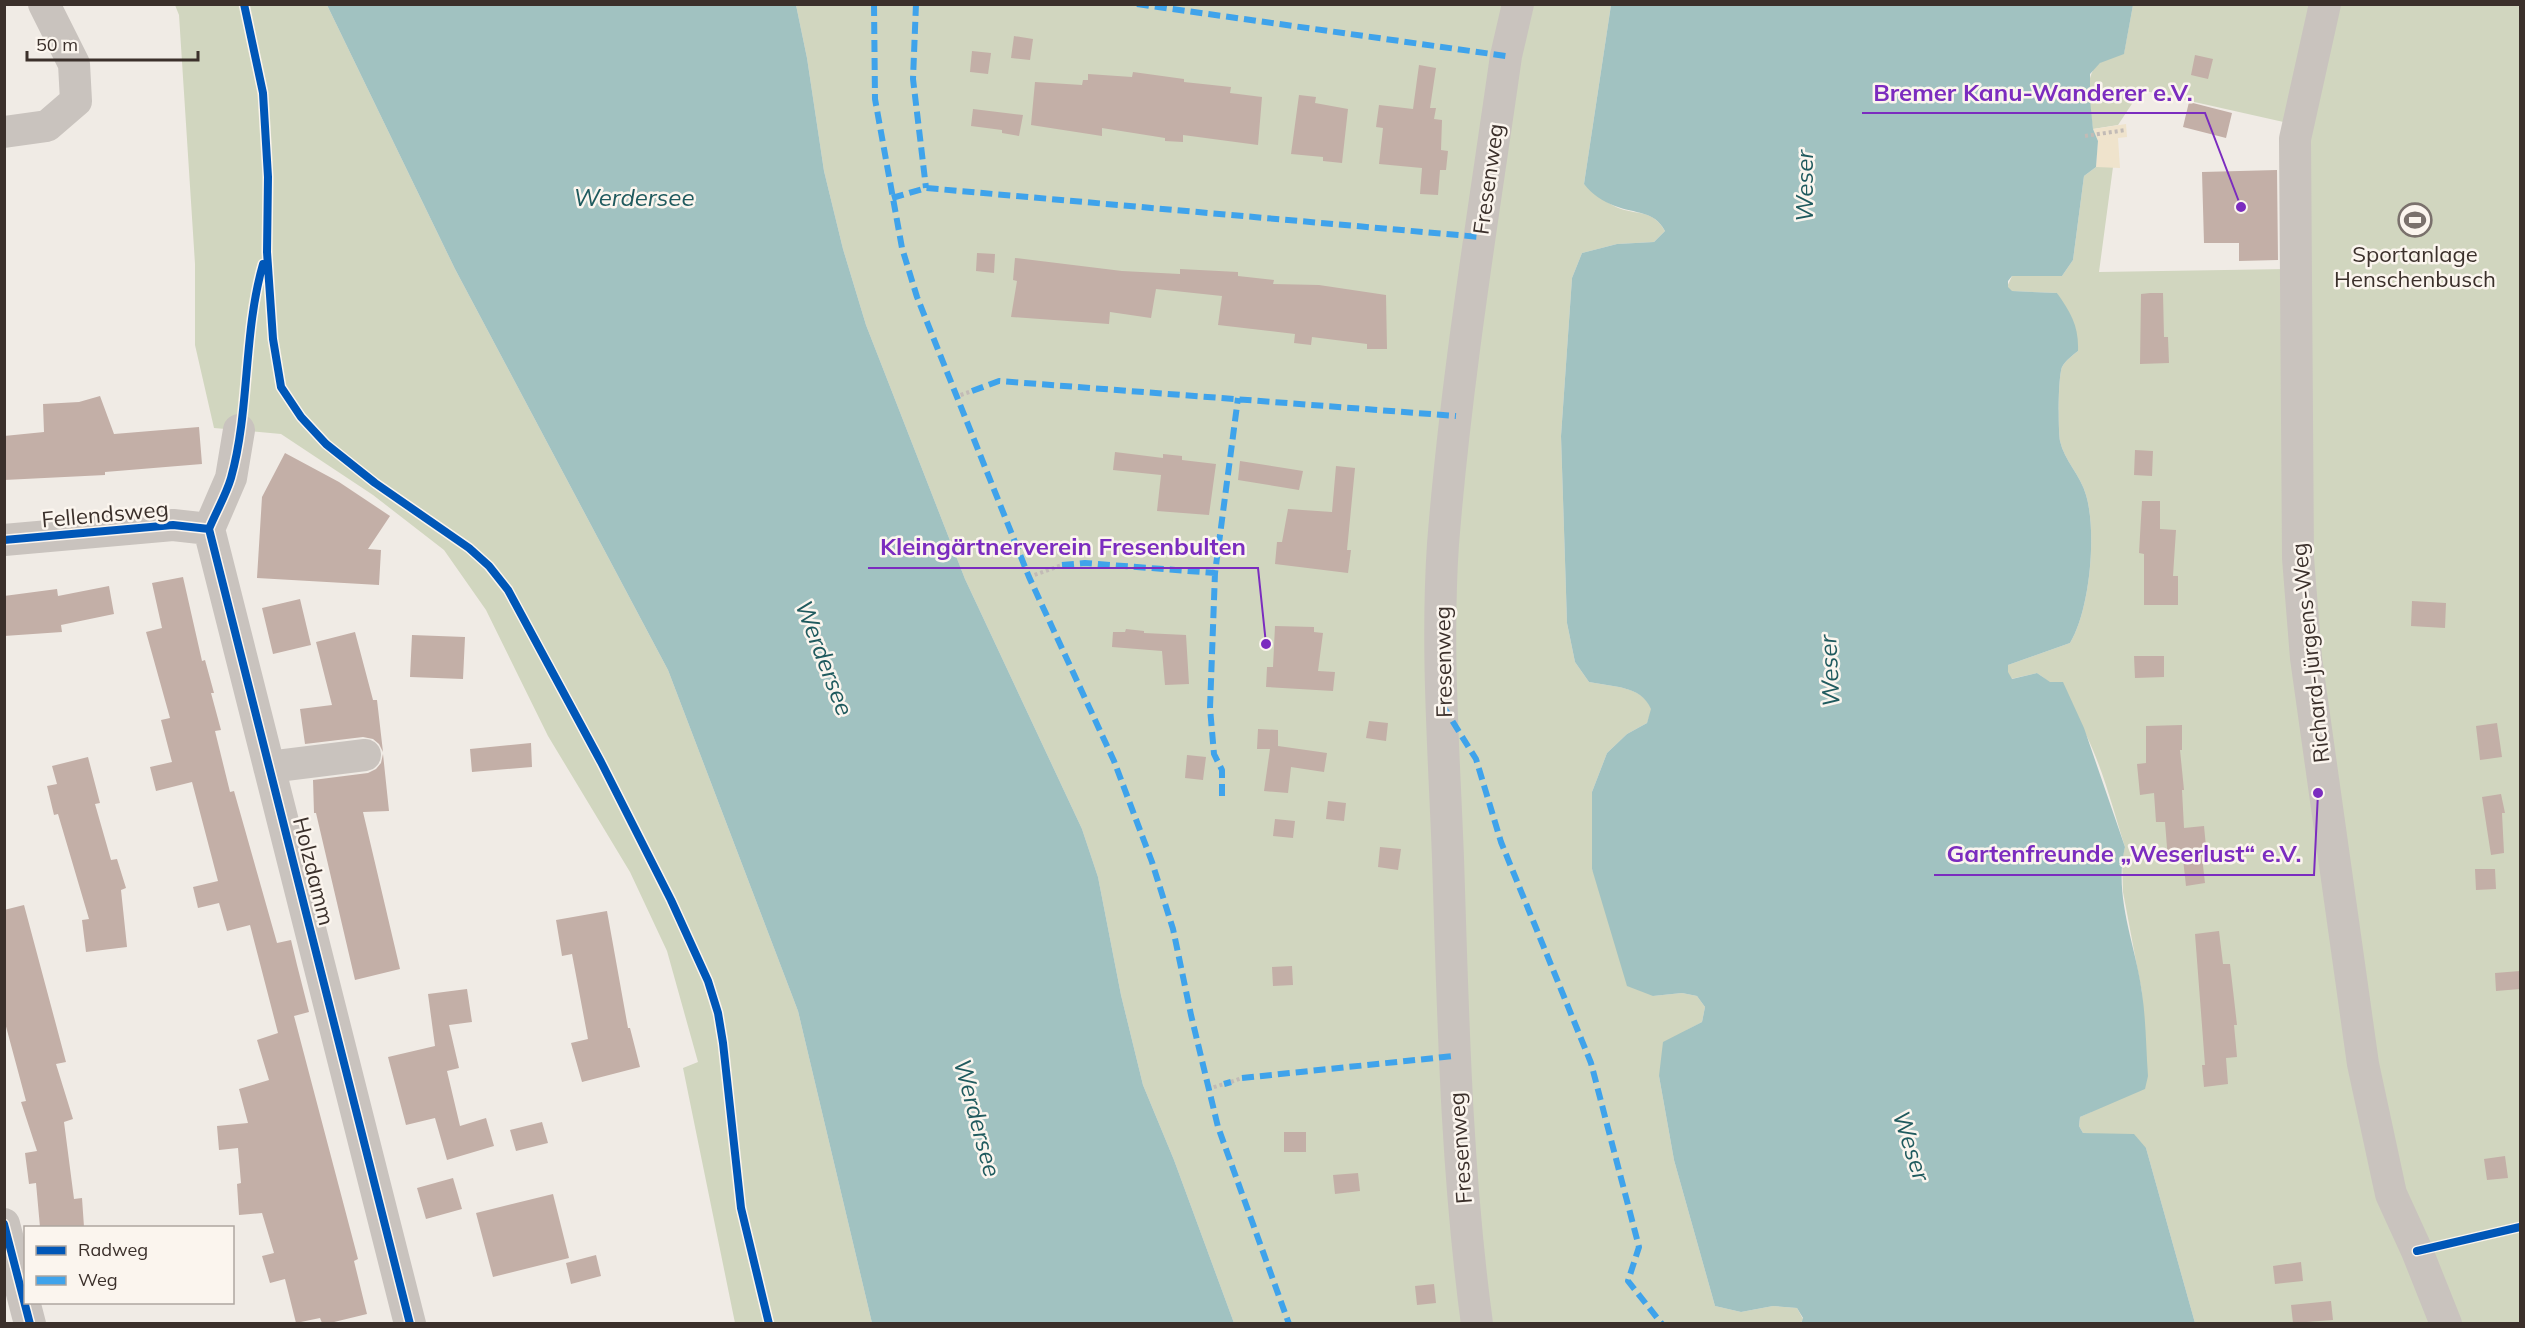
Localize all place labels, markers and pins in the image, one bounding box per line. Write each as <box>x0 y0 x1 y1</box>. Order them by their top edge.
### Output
callout: Bremer Kanu-Wanderer e.V. <box>1862 71 2205 113</box>
sports icon: Sportanlage Henschenbusch <box>2397 202 2433 238</box>
place label: Sportanlage Henschenbusch <box>2334 240 2496 293</box>
callout: Kleingärtnerverein Fresenbulten <box>868 526 1258 568</box>
callout: Gartenfreunde „Weserlust“ e.V. <box>1934 833 2314 875</box>

